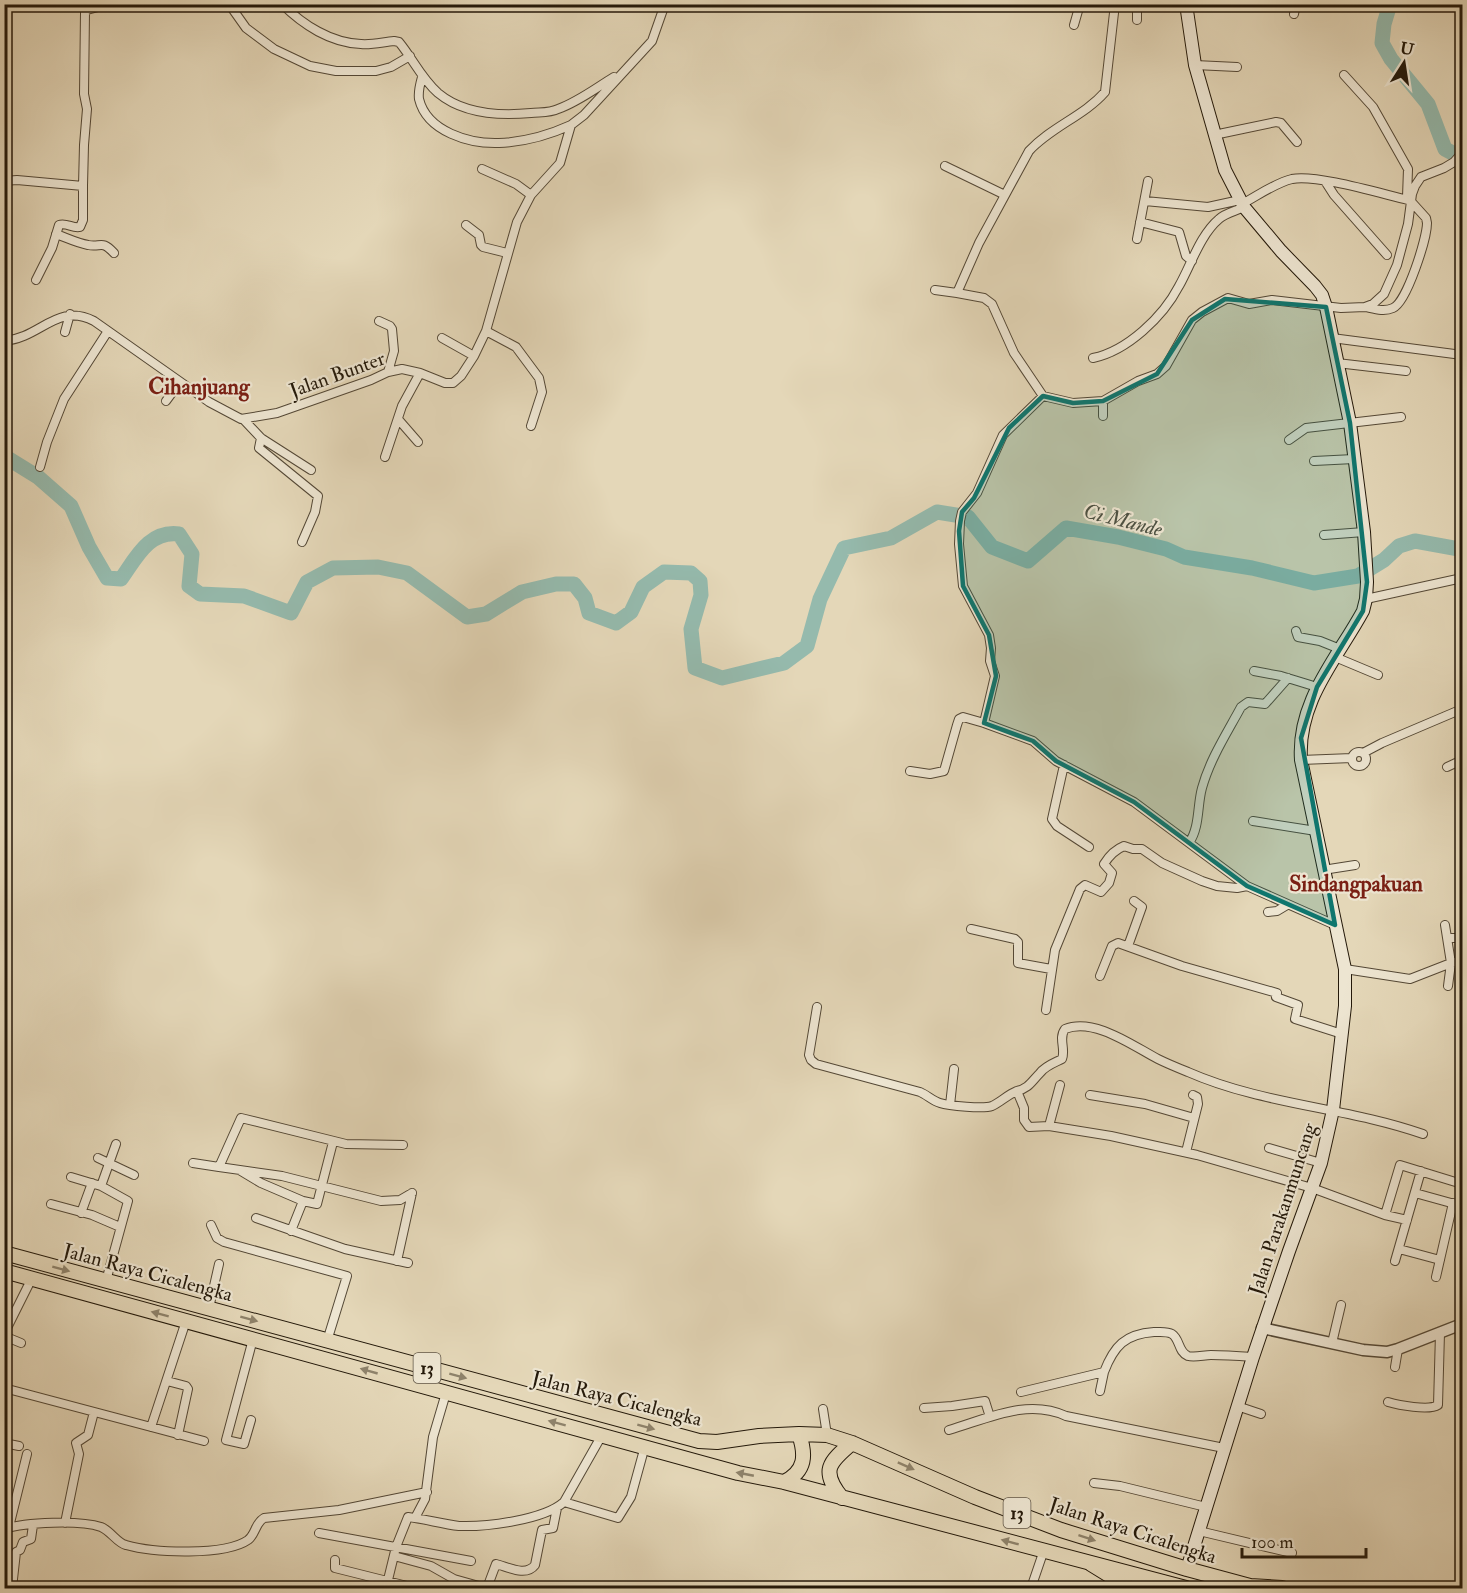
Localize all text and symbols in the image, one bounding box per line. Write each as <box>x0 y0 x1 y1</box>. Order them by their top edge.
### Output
north arrow <box>1374 33 1434 93</box>
text: U <box>1398 38 1416 61</box>
street label: Jalan Bunter <box>285 345 389 404</box>
district label: Cihanjuang <box>148 373 251 402</box>
water label: Ci Mande <box>1081 498 1166 543</box>
district label: Sindangpakuan <box>1289 870 1424 899</box>
street label: Jalan Parakanmuncang <box>1243 1119 1322 1299</box>
street label: Jalan Raya Cicalengka <box>59 1238 236 1307</box>
one-way arrow <box>52 1264 70 1274</box>
one-way arrow <box>151 1309 169 1318</box>
one-way arrow <box>240 1315 258 1325</box>
road number: 13 <box>414 1353 440 1383</box>
street label: Jalan Raya Cicalengka <box>528 1365 705 1432</box>
one-way arrow <box>360 1366 378 1375</box>
one-way arrow <box>449 1372 467 1381</box>
one-way arrow <box>547 1418 566 1428</box>
one-way arrow <box>637 1422 655 1432</box>
one-way arrow <box>897 1462 915 1472</box>
one-way arrow <box>735 1469 754 1478</box>
street label: Jalan Raya Cicalengka <box>1045 1491 1220 1570</box>
road number: 13 <box>1004 1498 1030 1528</box>
scale bar <box>1242 1521 1366 1559</box>
text: 100 m <box>1251 1531 1294 1554</box>
one-way arrow <box>1078 1534 1096 1543</box>
one-way arrow <box>1001 1536 1019 1546</box>

